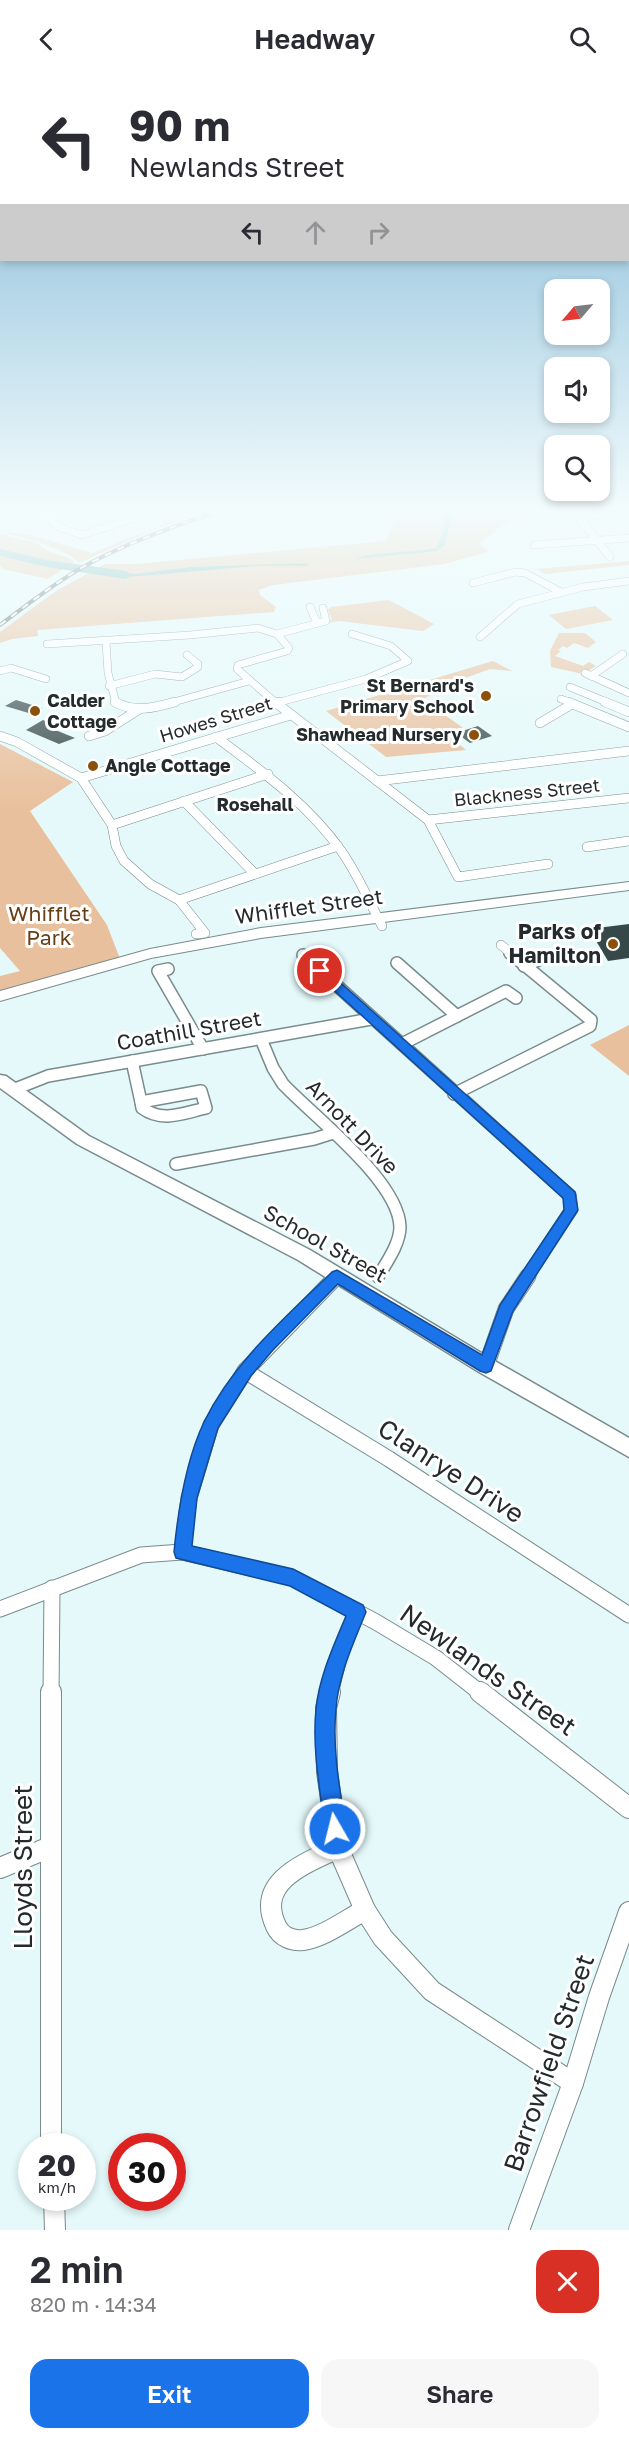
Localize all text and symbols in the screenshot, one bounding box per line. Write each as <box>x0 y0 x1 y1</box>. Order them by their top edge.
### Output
icon: back <box>30 23 63 56</box>
text: Headway <box>254 23 375 55</box>
icon: search <box>566 23 599 56</box>
text: 90 m <box>129 100 230 150</box>
icon: left <box>30 102 108 180</box>
text: Newlands Street <box>129 151 345 183</box>
icon: left <box>236 216 269 249</box>
icon: ahead <box>299 216 332 249</box>
icon: right <box>362 216 395 249</box>
north arrow <box>544 279 610 345</box>
map controls <box>544 279 610 501</box>
button: sound <box>544 357 610 423</box>
button: search <box>544 435 610 501</box>
place label: St Bernard's Primary School <box>340 674 474 717</box>
place label: Calder Cottage <box>47 689 117 732</box>
marker: St Bernard's Primary School <box>479 689 493 703</box>
street label: Howes Street <box>157 691 275 747</box>
marker: Calder Cottage <box>28 704 42 718</box>
place label: Shawhead Nursery <box>296 723 462 745</box>
marker: Shawhead Nursery <box>467 728 481 742</box>
place label: Angle Cottage <box>105 754 231 776</box>
marker: Angle Cottage <box>86 759 100 773</box>
street label: Blackness Street <box>453 773 601 811</box>
district label: Rosehall <box>216 793 294 815</box>
street label: Whifflet Street <box>233 883 384 929</box>
park label: Whifflet Park <box>8 900 90 950</box>
place label: Parks of Hamilton <box>508 918 601 968</box>
marker: Parks of Hamilton <box>606 937 620 951</box>
pin <box>294 945 345 996</box>
icon: arrive <box>303 954 336 987</box>
street label: Coathill Street <box>115 1005 263 1056</box>
street label: Arnott Drive <box>301 1074 404 1179</box>
street label: School Street <box>259 1199 392 1288</box>
street label: Clanrye Drive <box>373 1412 530 1529</box>
street label: Newlands Street <box>394 1597 582 1742</box>
street label: Lloyds Street <box>7 1785 38 1949</box>
position arrow <box>303 1797 367 1861</box>
street label: Barrowfield Street <box>497 1950 600 2176</box>
speed limit sign: 30 <box>108 2133 186 2211</box>
text: 20 <box>38 2147 76 2183</box>
text: km/h <box>38 2178 76 2196</box>
text: 2 min <box>30 2248 124 2291</box>
button: close <box>536 2250 599 2313</box>
text: 820 m · 14:34 <box>30 2292 157 2316</box>
button: Exit <box>30 2359 309 2428</box>
button: Share <box>321 2359 599 2428</box>

